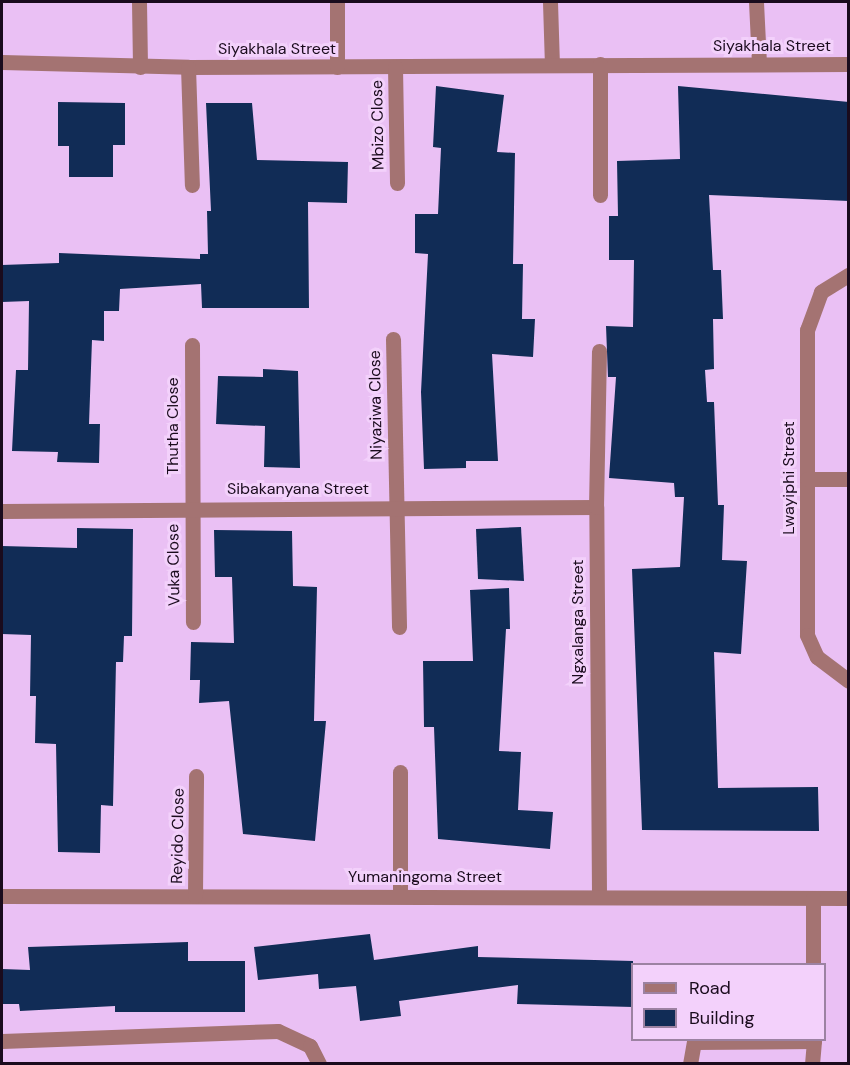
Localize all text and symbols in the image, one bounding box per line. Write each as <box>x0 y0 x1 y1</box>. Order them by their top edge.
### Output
street label: Siyakhala Street <box>713 36 831 56</box>
street label: Siyakhala Street <box>218 39 336 59</box>
street label: Mbizo Close <box>368 80 388 170</box>
street label: Niyaziwa Close <box>365 350 387 460</box>
street label: Thutha Close <box>163 377 183 475</box>
street label: Lwayiphi Street <box>779 421 799 535</box>
street label: Sibakanyana Street <box>227 479 369 499</box>
street label: Vuka Close <box>164 524 184 606</box>
street label: Ngxalanga Street <box>568 559 588 685</box>
street label: Reyido Close <box>168 788 188 884</box>
street label: Yumaningoma Street <box>348 867 502 887</box>
legend <box>631 963 826 1041</box>
text: Road <box>689 976 731 1000</box>
text: Building <box>689 1006 754 1030</box>

